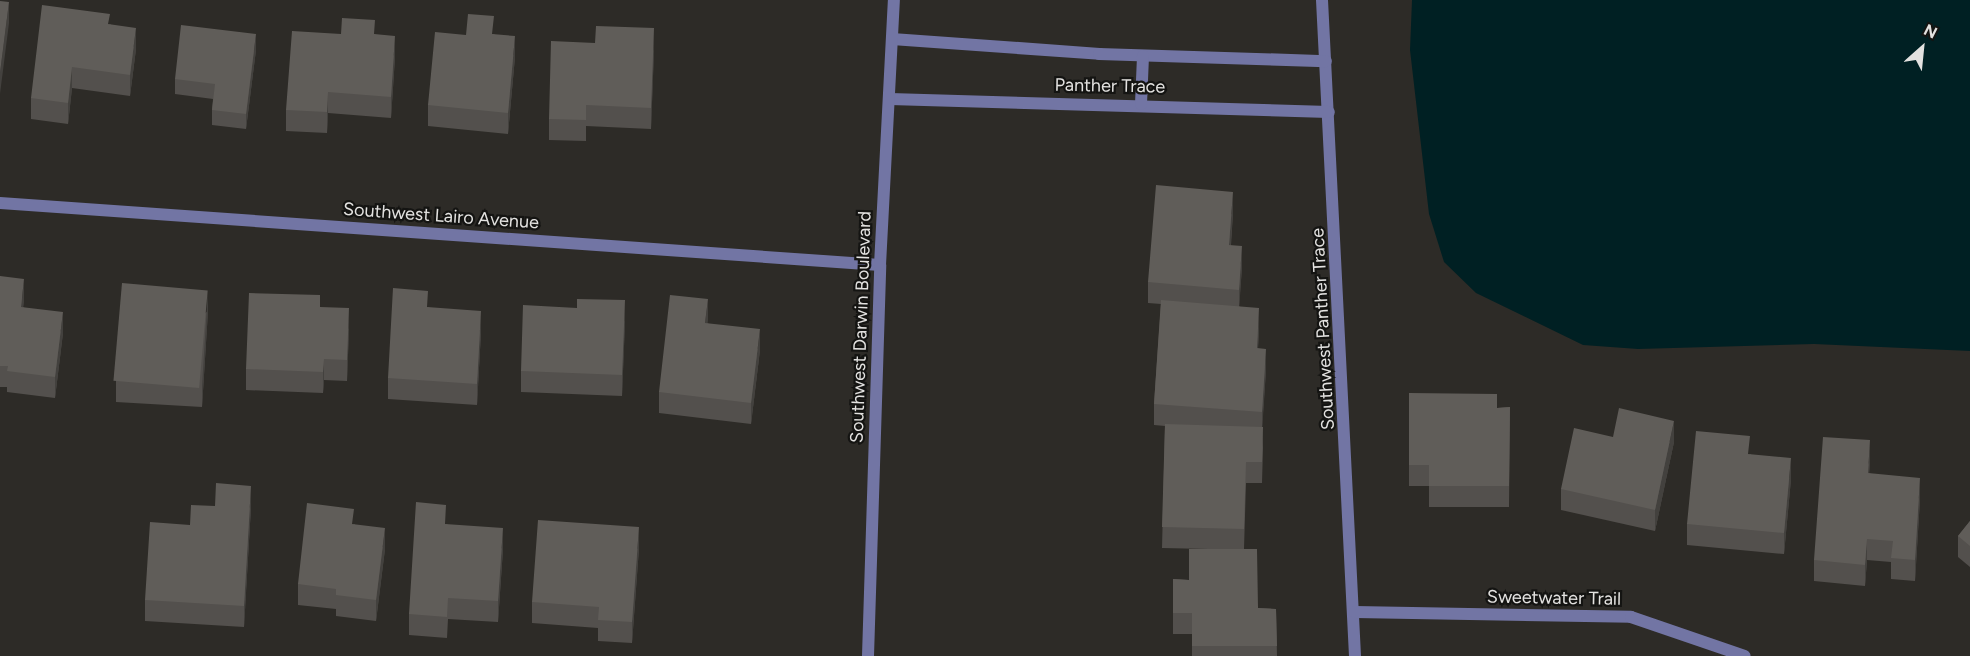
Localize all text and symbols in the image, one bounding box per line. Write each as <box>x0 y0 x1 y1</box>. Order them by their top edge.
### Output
north arrow <box>1892 18 1952 78</box>
text: N <box>1921 20 1940 43</box>
street label: Panther Trace <box>1055 74 1165 98</box>
street label: Southwest Lairo Avenue <box>342 198 540 234</box>
street label: Southwest Darwin Boulevard <box>846 211 876 443</box>
street label: Southwest Panther Trace <box>1307 227 1339 431</box>
street label: Sweetwater Trail <box>1487 586 1621 610</box>

